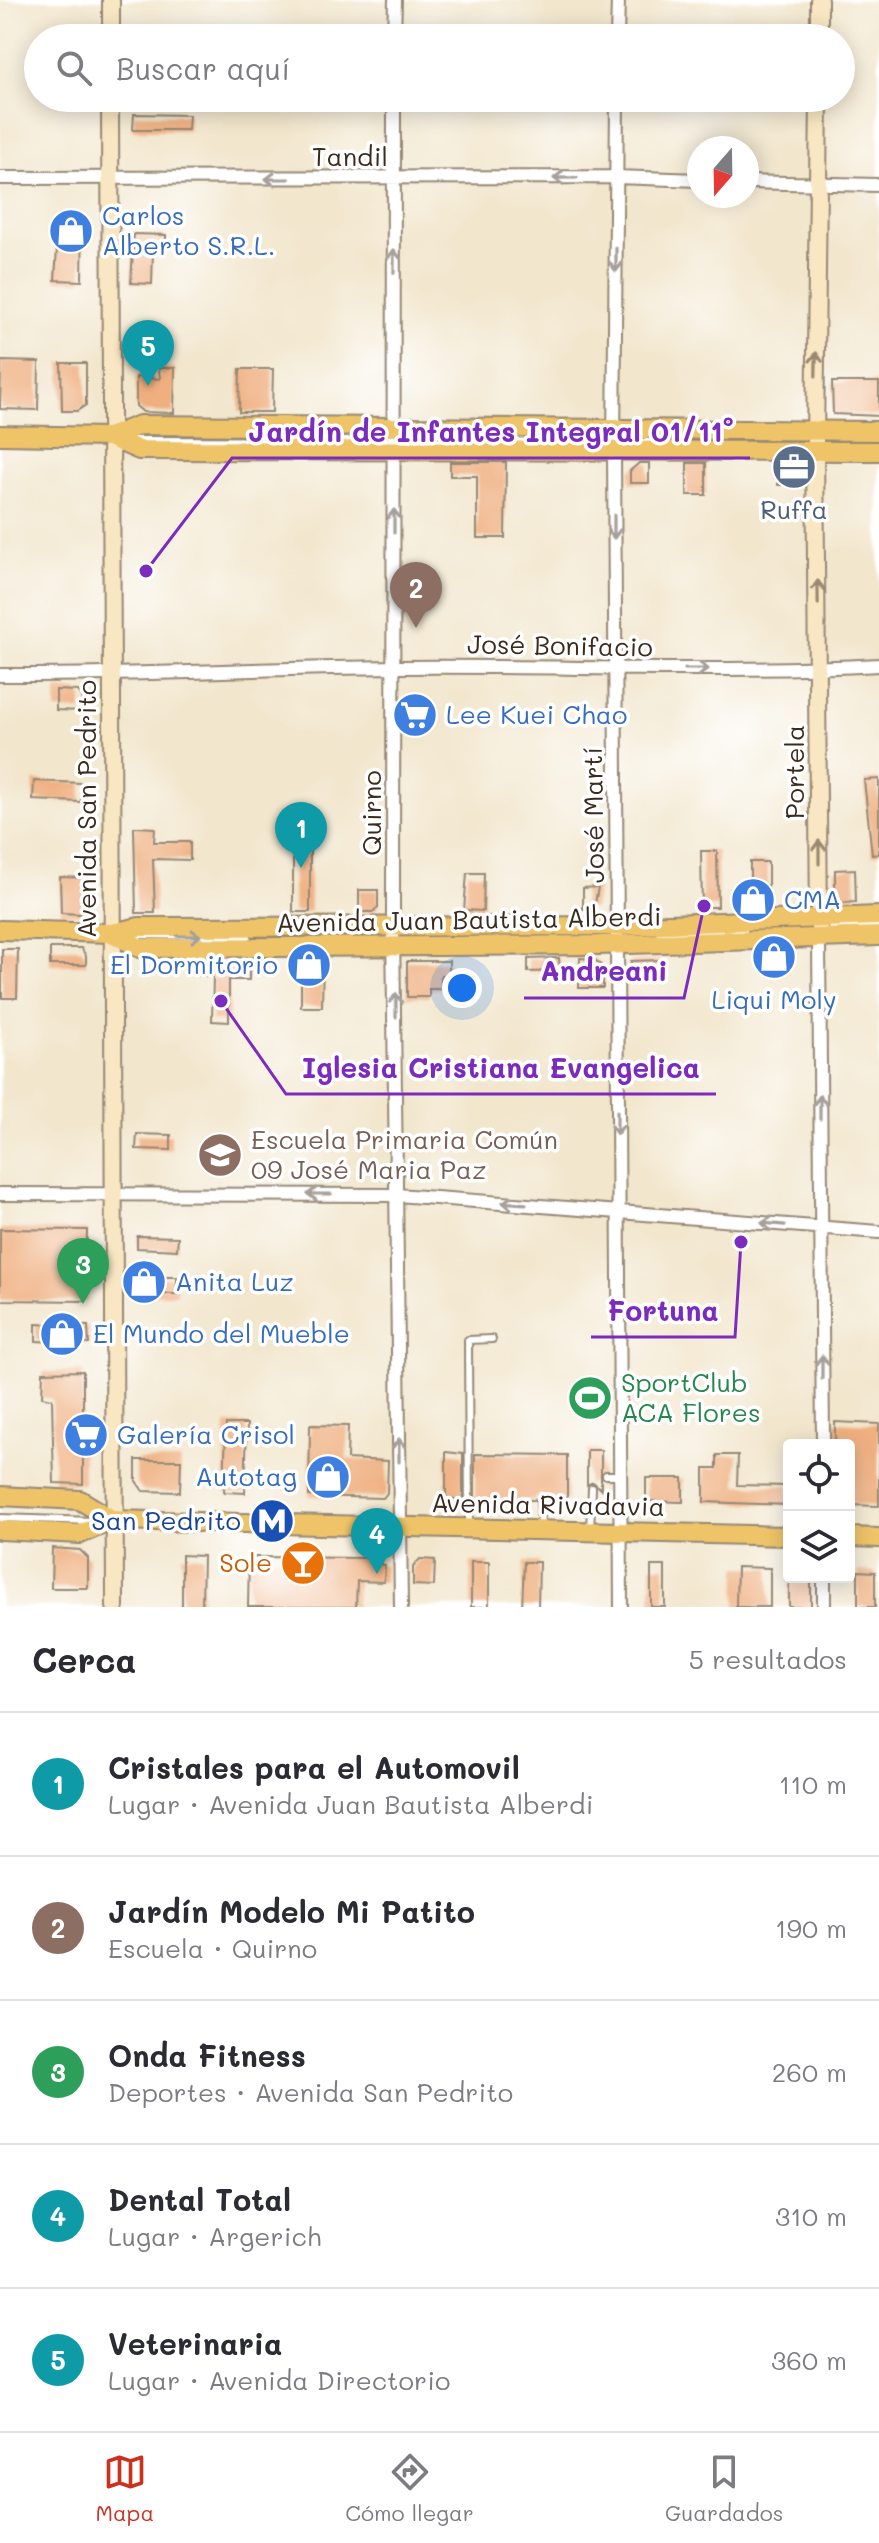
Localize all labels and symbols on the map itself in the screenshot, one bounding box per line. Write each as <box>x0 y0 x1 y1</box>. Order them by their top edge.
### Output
north arrow <box>687 136 759 208</box>
street label: Tandil <box>312 139 388 173</box>
one-way arrow <box>552 170 579 185</box>
one-way arrow <box>264 171 291 187</box>
place label: Carlos Alberto S.R.L. <box>102 198 275 262</box>
shop icon: Carlos Alberto S.R.L. <box>47 207 95 255</box>
one-way arrow <box>608 246 624 273</box>
one-way arrow <box>386 248 402 275</box>
pin: 5 <box>122 320 174 386</box>
one-way arrow <box>809 351 824 378</box>
callout: Jardín de Infantes Integral 01/11° <box>232 406 750 458</box>
text: Jardín de Infantes Integral 01/11° <box>248 413 734 449</box>
office icon: Ruffa <box>770 443 818 491</box>
place label: Ruffa <box>760 492 828 526</box>
one-way arrow <box>386 508 402 535</box>
one-way arrow <box>606 513 622 540</box>
pin: 2 <box>390 562 442 628</box>
one-way arrow <box>810 579 825 606</box>
street label: José Bonifacio <box>467 626 653 664</box>
one-way arrow <box>683 661 710 677</box>
street label: Avenida San Pedrito <box>69 680 103 938</box>
supermarket icon: Lee Kuei Chao <box>391 691 439 739</box>
place label: Lee Kuei Chao <box>446 697 627 731</box>
street label: Portela <box>777 725 811 819</box>
street label: José Martí <box>575 747 611 883</box>
street label: Quirno <box>354 770 388 856</box>
pin: 1 <box>275 802 327 868</box>
one-way arrow <box>811 839 827 866</box>
shop icon: CMA <box>729 876 777 924</box>
place label: CMA <box>784 882 841 916</box>
street label: Avenida Juan Bautista Alberdi <box>276 899 662 939</box>
one-way arrow <box>175 928 202 944</box>
shop icon: Liqui Moly <box>750 933 798 981</box>
shop icon: El Dormitorio <box>285 941 333 989</box>
callout: Andreani <box>524 946 684 998</box>
place label: El Dormitorio <box>110 947 278 981</box>
text: Andreani <box>540 952 668 988</box>
your location <box>442 968 482 1008</box>
place label: Liqui Moly <box>711 982 837 1016</box>
one-way arrow <box>388 992 404 1019</box>
callout: Iglesia Cristiana Evangelica <box>286 1042 716 1094</box>
text: Iglesia Cristiana Evangelica <box>302 1049 700 1085</box>
one-way arrow <box>812 1094 828 1121</box>
one-way arrow <box>609 1109 625 1136</box>
place label: Escuela Primaria Común 09 José Maria Paz <box>251 1122 558 1186</box>
school or university icon: Escuela Primaria Común 09 José Maria Paz <box>196 1131 244 1179</box>
one-way arrow <box>306 1187 333 1202</box>
one-way arrow <box>501 1195 528 1210</box>
one-way arrow <box>760 1216 787 1231</box>
pin: 3 <box>57 1238 109 1304</box>
shop icon: Anita Luz <box>120 1258 168 1306</box>
place label: Anita Luz <box>175 1264 294 1298</box>
callout: Fortuna <box>591 1285 735 1337</box>
text: Fortuna <box>607 1292 719 1328</box>
shop icon: El Mundo del Mueble <box>38 1310 86 1358</box>
place label: El Mundo del Mueble <box>93 1316 350 1350</box>
one-way arrow <box>814 1354 830 1381</box>
place label: SportClub ACA Flores <box>621 1365 761 1429</box>
sports icon: SportClub ACA Flores <box>566 1374 614 1422</box>
supermarket icon: Galería Crisol <box>62 1411 110 1459</box>
place label: Galería Crisol <box>117 1417 295 1451</box>
one-way arrow <box>391 1437 407 1464</box>
shop icon: Autotag <box>304 1453 352 1501</box>
place label: Autotag <box>195 1459 297 1493</box>
street label: Avenida Rivadavia <box>431 1485 665 1523</box>
metro station icon: San Pedrito <box>248 1497 296 1545</box>
place label: San Pedrito <box>91 1503 241 1537</box>
pin: 4 <box>351 1508 403 1574</box>
bar icon: Sole <box>279 1539 327 1587</box>
place label: Sole <box>219 1545 272 1579</box>

